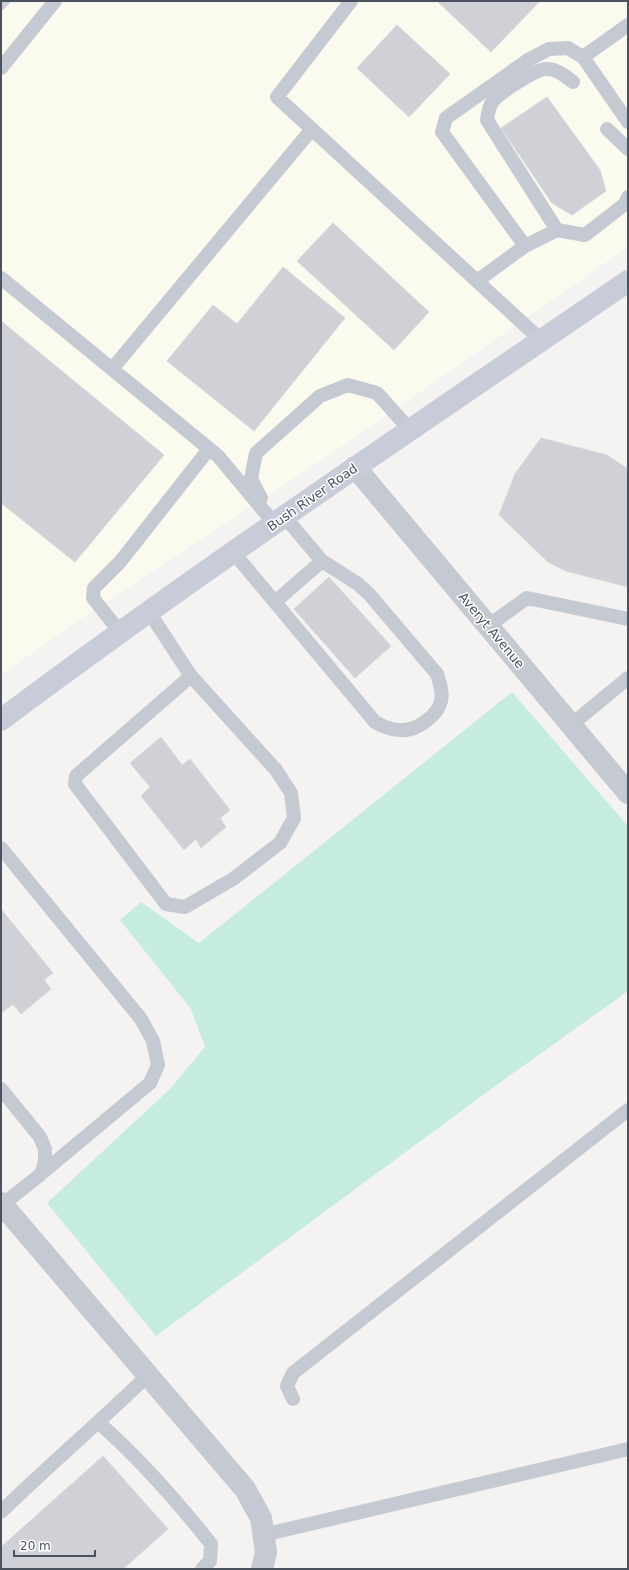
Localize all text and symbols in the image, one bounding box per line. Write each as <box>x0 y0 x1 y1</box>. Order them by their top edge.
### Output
street label: Bush River Road <box>264 461 360 534</box>
street label: Averyt Avenue <box>456 589 528 671</box>
scale bar <box>14 1532 95 1558</box>
text: 20 m <box>20 1539 51 1553</box>

